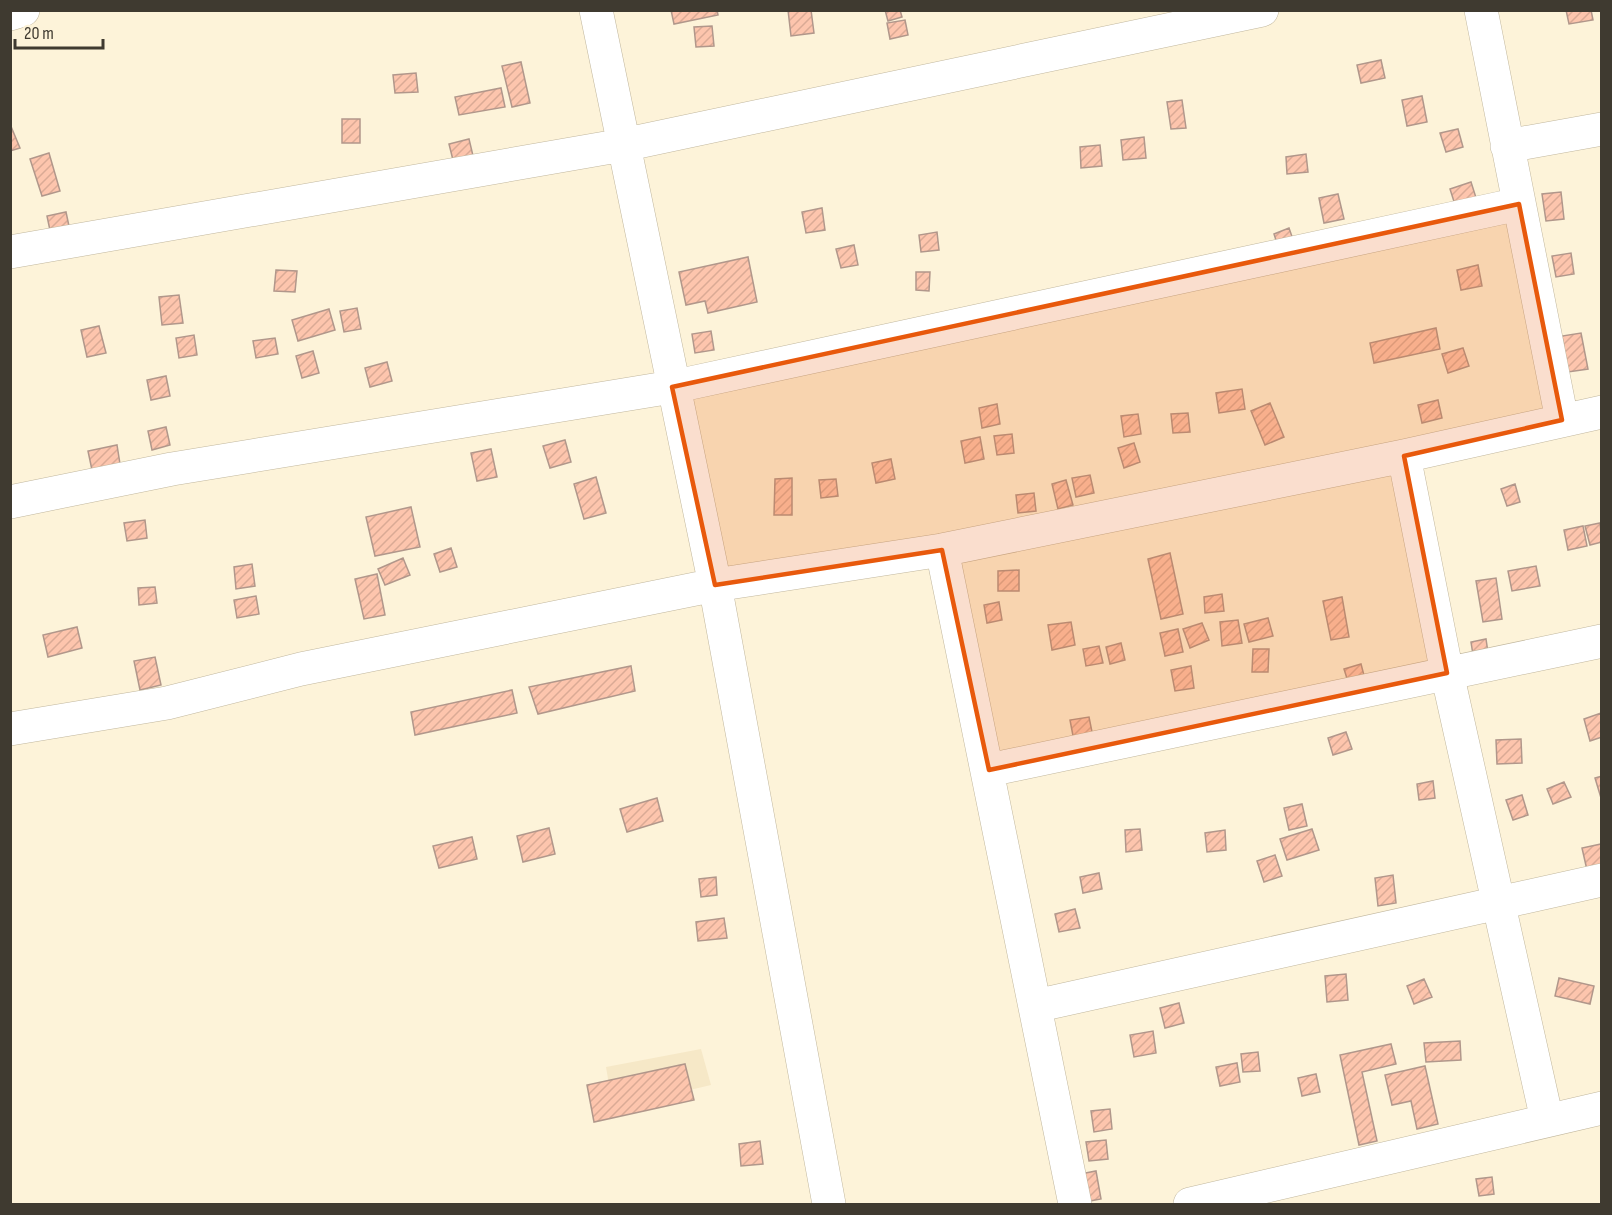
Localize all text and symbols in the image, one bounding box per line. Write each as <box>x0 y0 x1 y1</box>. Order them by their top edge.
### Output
scale bar <box>15 12 104 50</box>
text: 20 m <box>24 23 54 44</box>

